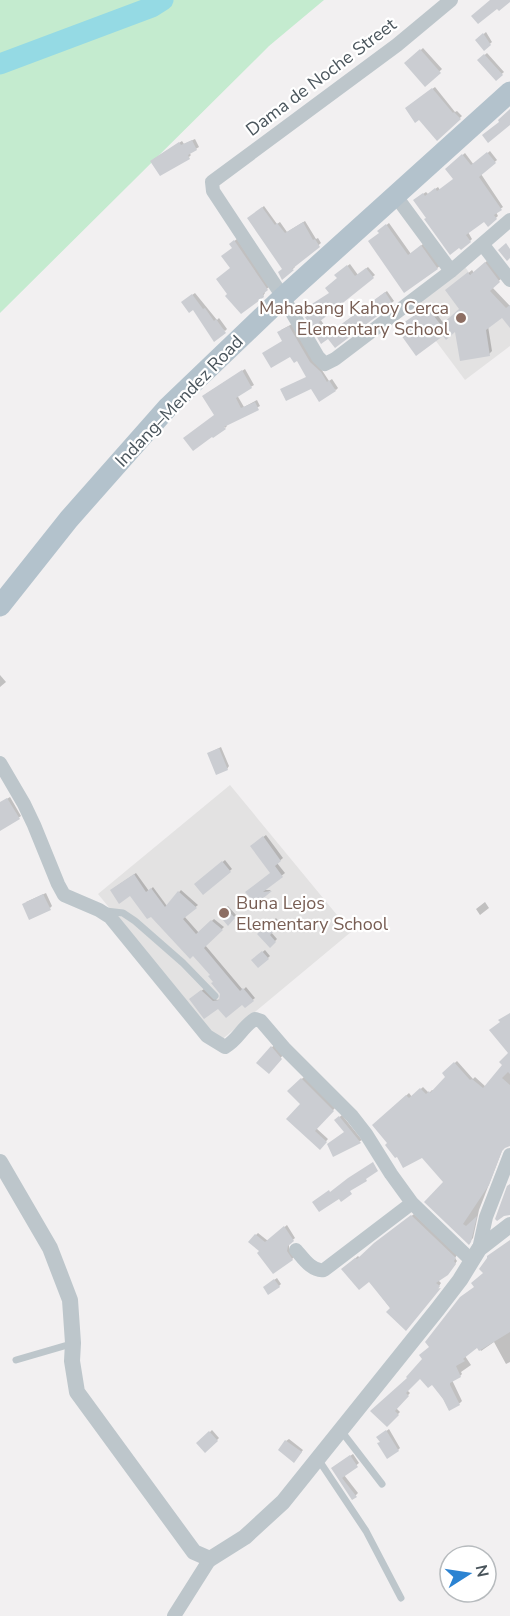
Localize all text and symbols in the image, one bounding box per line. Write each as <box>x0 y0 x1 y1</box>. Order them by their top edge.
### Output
street label: Dama de Noche Street <box>241 12 402 141</box>
place label: Mahabang Kahoy Cerca Elementary School <box>259 296 450 341</box>
marker: Mahabang Kahoy Cerca Elementary School <box>454 311 468 325</box>
street label: Indang–Mendez Road <box>110 330 248 472</box>
place label: Buna Lejos Elementary School <box>236 891 389 936</box>
marker: Buna Lejos Elementary School <box>217 906 231 920</box>
north arrow <box>438 1544 498 1604</box>
text: N <box>470 1563 494 1579</box>

